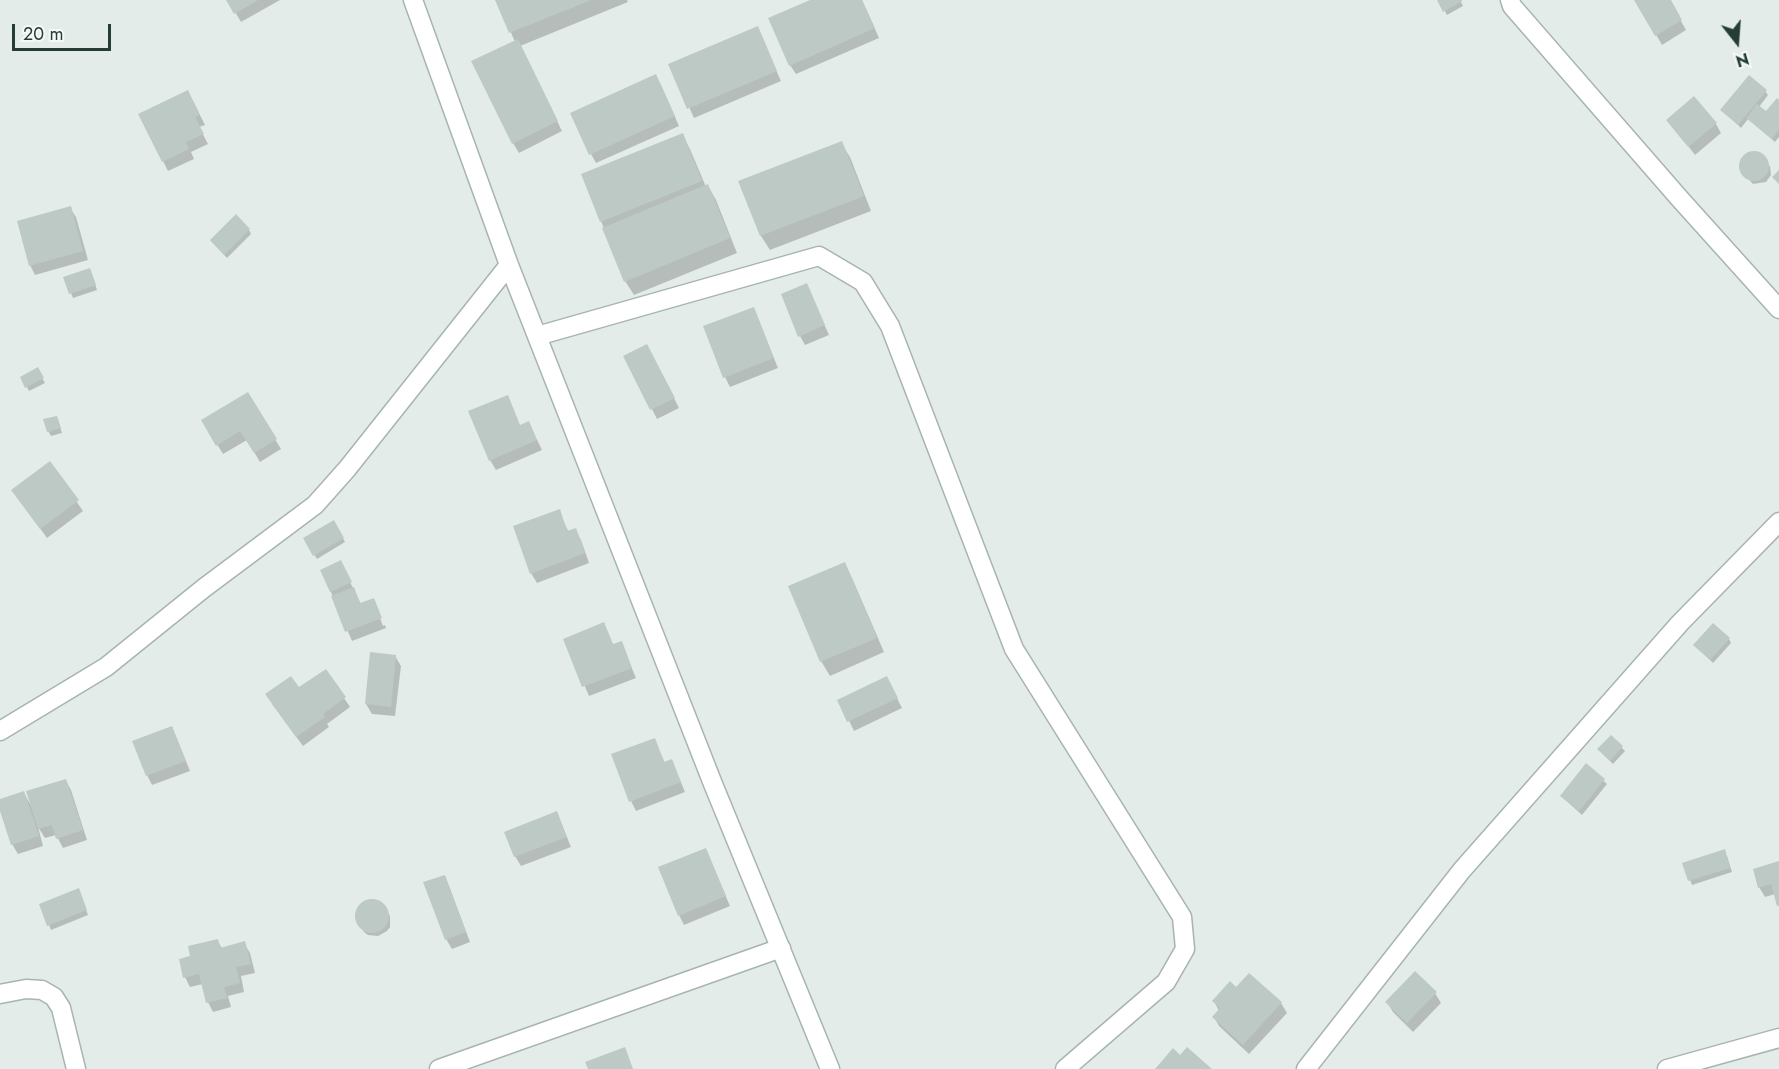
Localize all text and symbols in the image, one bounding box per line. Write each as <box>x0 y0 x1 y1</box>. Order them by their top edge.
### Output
scale bar <box>15 12 114 50</box>
north arrow <box>1707 12 1767 72</box>
text: 20 m <box>23 21 63 47</box>
text: N <box>1733 47 1752 73</box>

